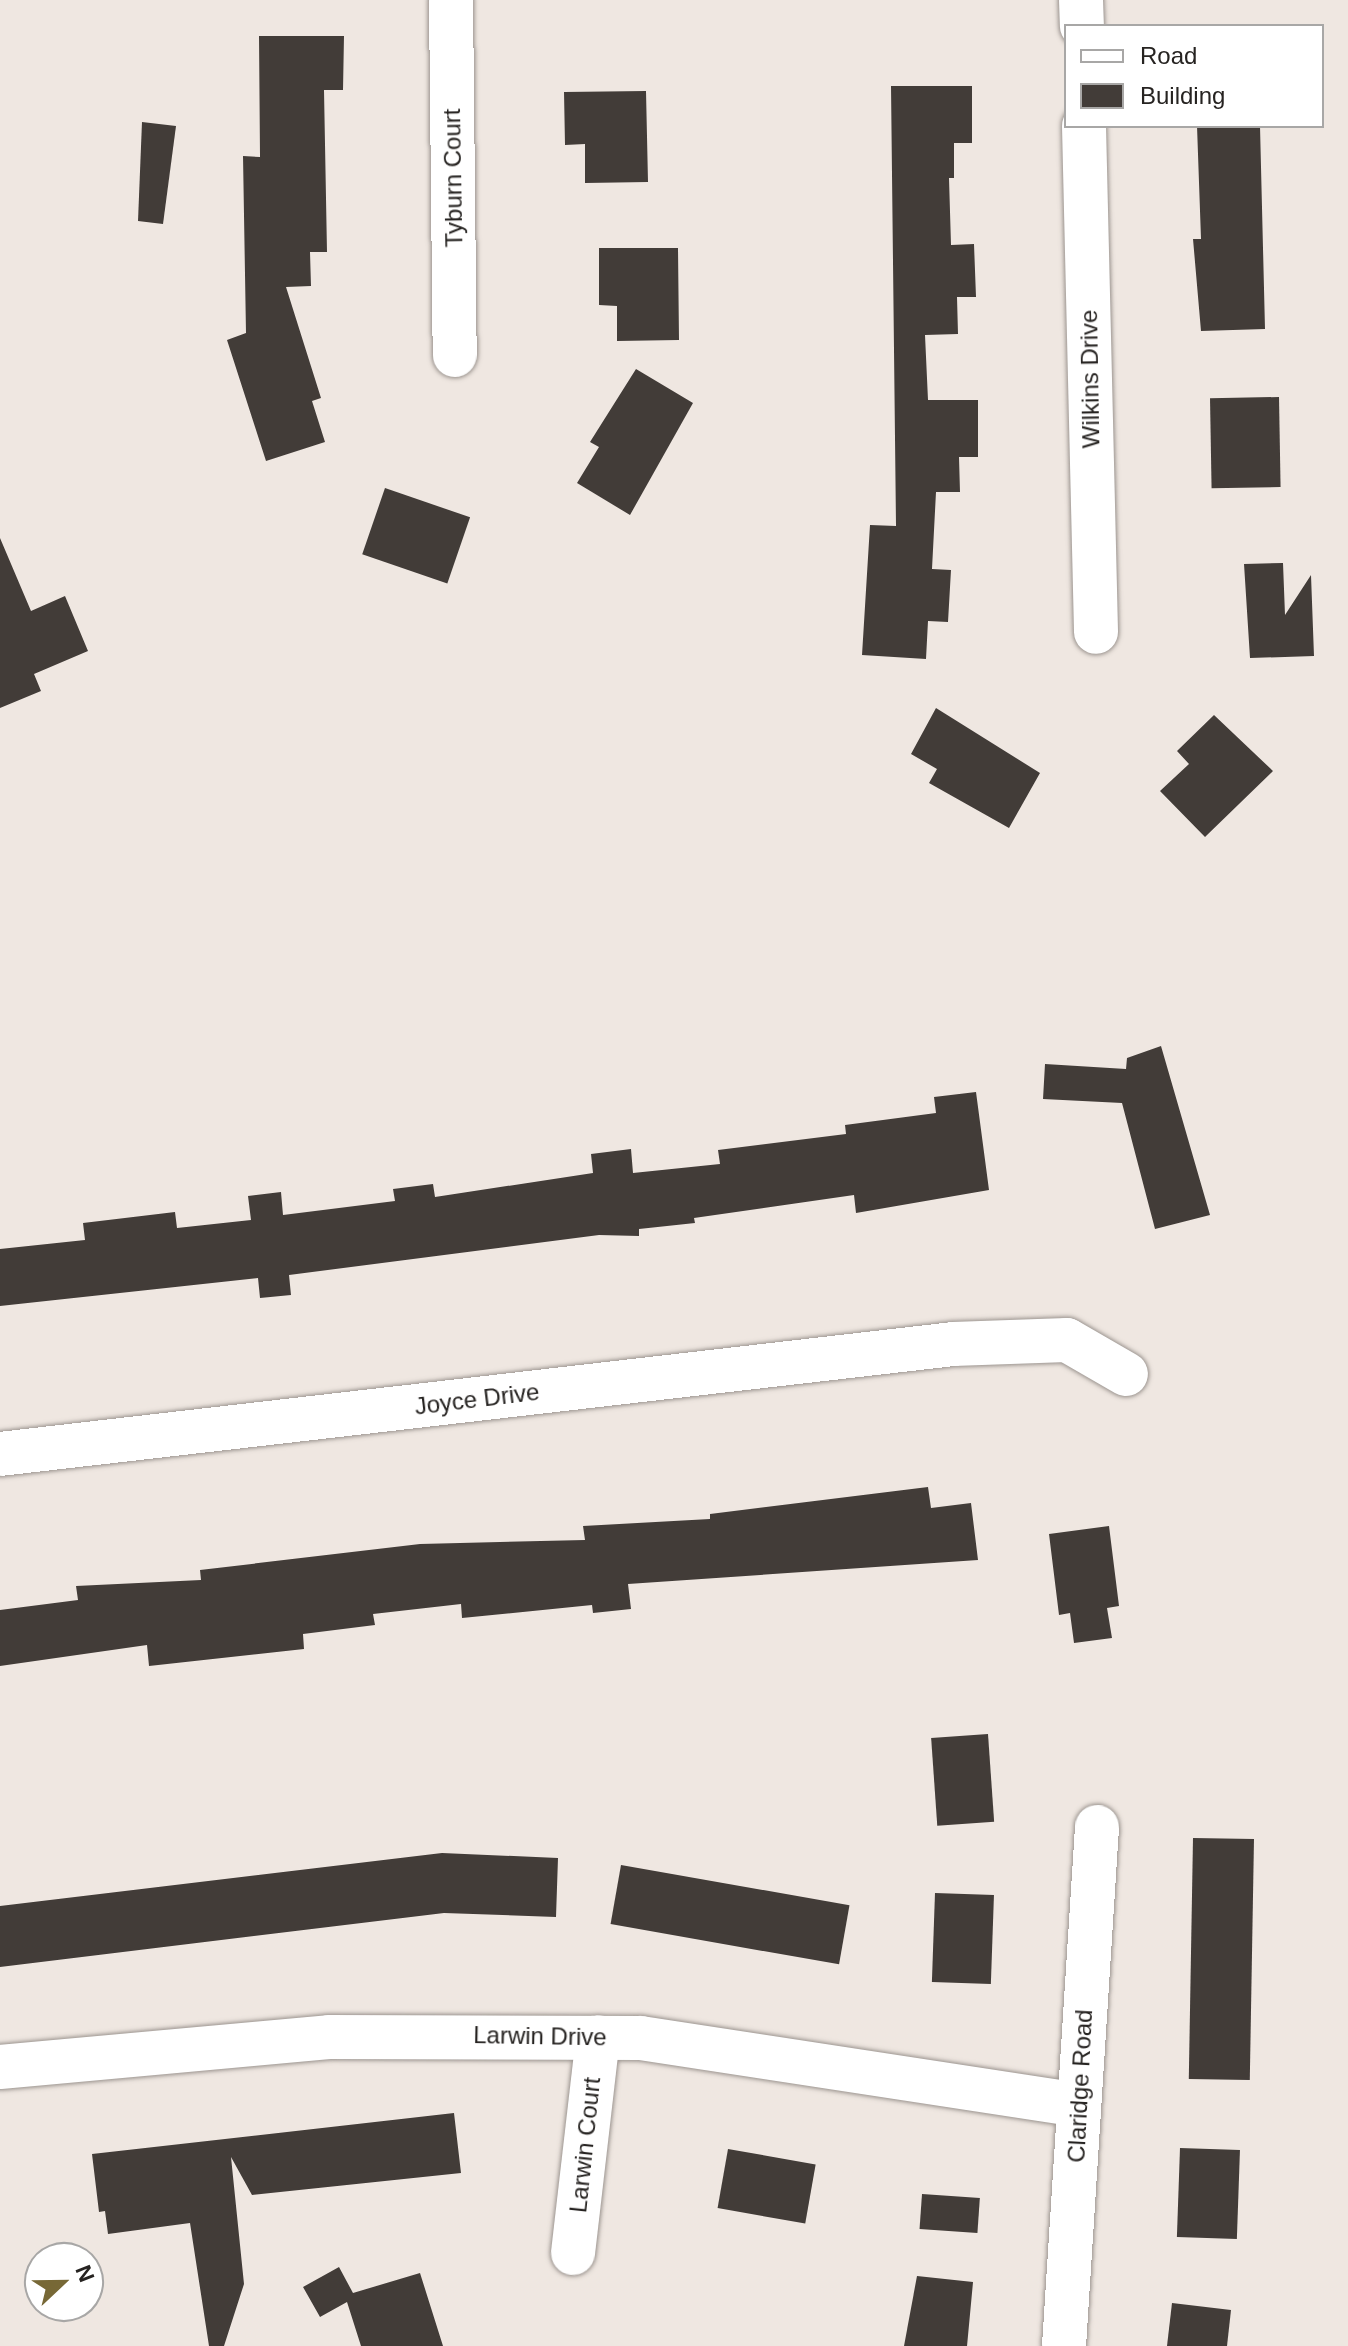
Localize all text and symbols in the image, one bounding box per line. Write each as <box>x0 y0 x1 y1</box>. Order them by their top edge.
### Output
legend <box>1064 24 1324 128</box>
text: Road <box>1140 42 1197 69</box>
text: Building <box>1140 82 1225 109</box>
street label: Tyburn Court <box>437 108 469 248</box>
street label: Wilkins Drive <box>1074 309 1106 449</box>
street label: Joyce Drive <box>413 1377 541 1421</box>
street label: Claridge Road <box>1062 2009 1098 2163</box>
street label: Larwin Drive <box>473 2020 607 2052</box>
street label: Larwin Court <box>564 2076 606 2214</box>
north arrow <box>24 2242 104 2322</box>
text: N <box>70 2262 99 2286</box>

